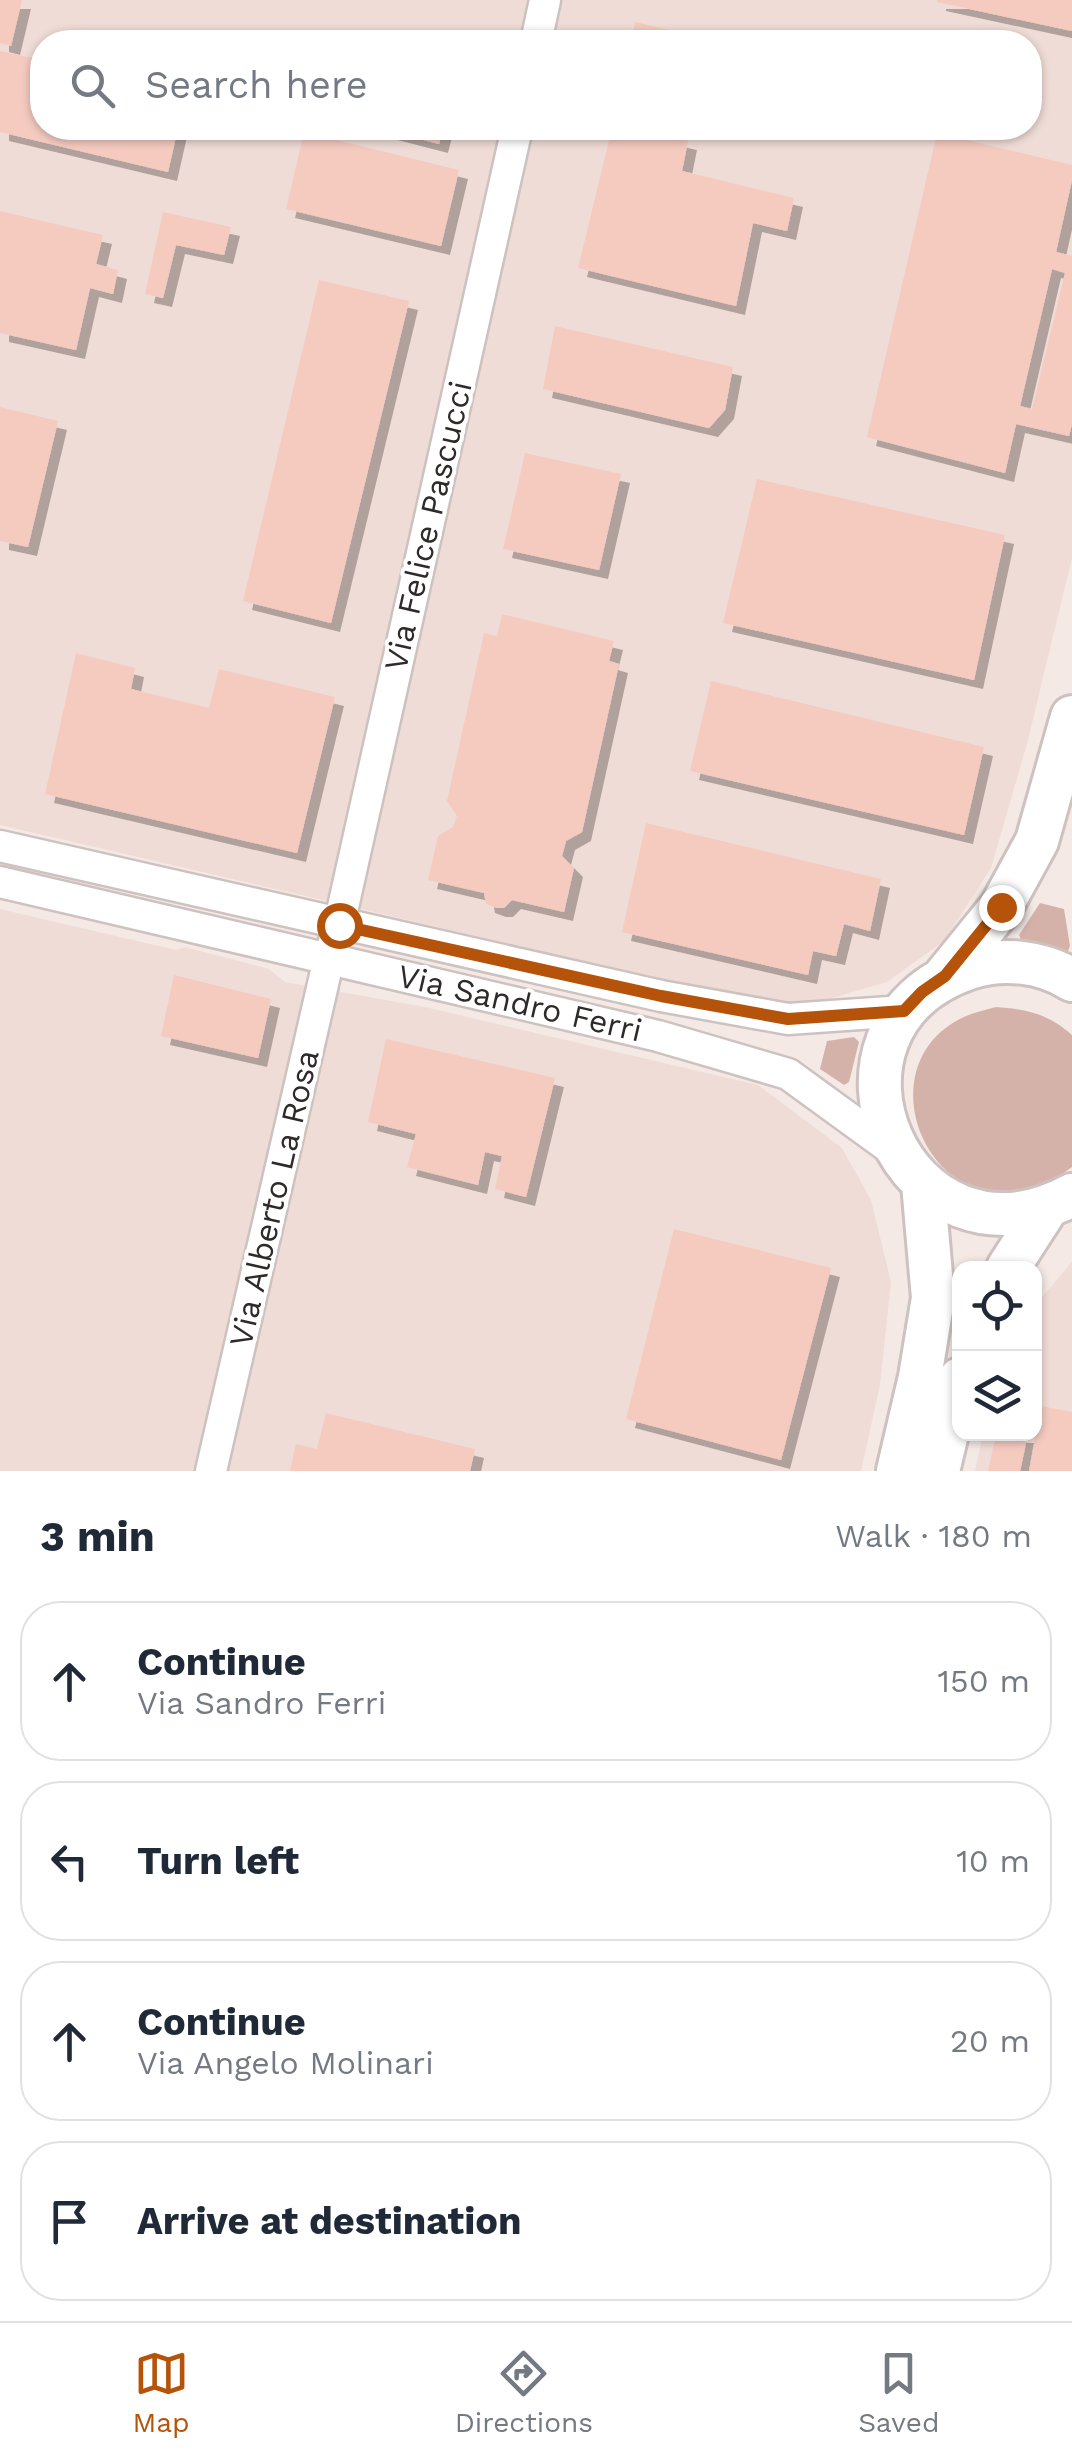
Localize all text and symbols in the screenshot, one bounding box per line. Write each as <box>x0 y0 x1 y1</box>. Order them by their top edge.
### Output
search box <box>30 30 1042 140</box>
icon: search <box>65 58 120 113</box>
text: Search here <box>145 63 368 107</box>
street label: Via Felice Pascucci <box>376 378 480 674</box>
route end <box>979 885 1025 931</box>
route start <box>317 903 363 949</box>
street label: Via Sandro Ferri <box>394 956 646 1050</box>
street label: Via Alberto La Rosa <box>221 1046 327 1350</box>
map controls <box>952 1261 1042 1441</box>
button: locate <box>952 1261 1042 1351</box>
button: layers <box>952 1351 1042 1441</box>
text: 3 min <box>40 1512 155 1561</box>
text: Walk · 180 m <box>835 1517 1032 1555</box>
text: Continue <box>137 1640 306 1684</box>
icon: ahead <box>42 1654 97 1709</box>
text: 150 m <box>938 1662 1030 1700</box>
text: Via Sandro Ferri <box>137 1684 386 1722</box>
icon: left <box>42 1834 97 1889</box>
text: Turn left <box>137 1839 299 1883</box>
text: 10 m <box>956 1842 1030 1880</box>
text: Continue <box>137 2000 306 2044</box>
icon: ahead <box>42 2014 97 2069</box>
text: 20 m <box>950 2022 1030 2060</box>
text: Via Angelo Molinari <box>137 2044 434 2082</box>
icon: arrive <box>42 2194 97 2249</box>
text: Arrive at destination <box>137 2199 522 2243</box>
tab: Map <box>133 2346 190 2439</box>
tab: Directions <box>455 2346 593 2439</box>
tab: Saved <box>858 2346 939 2439</box>

